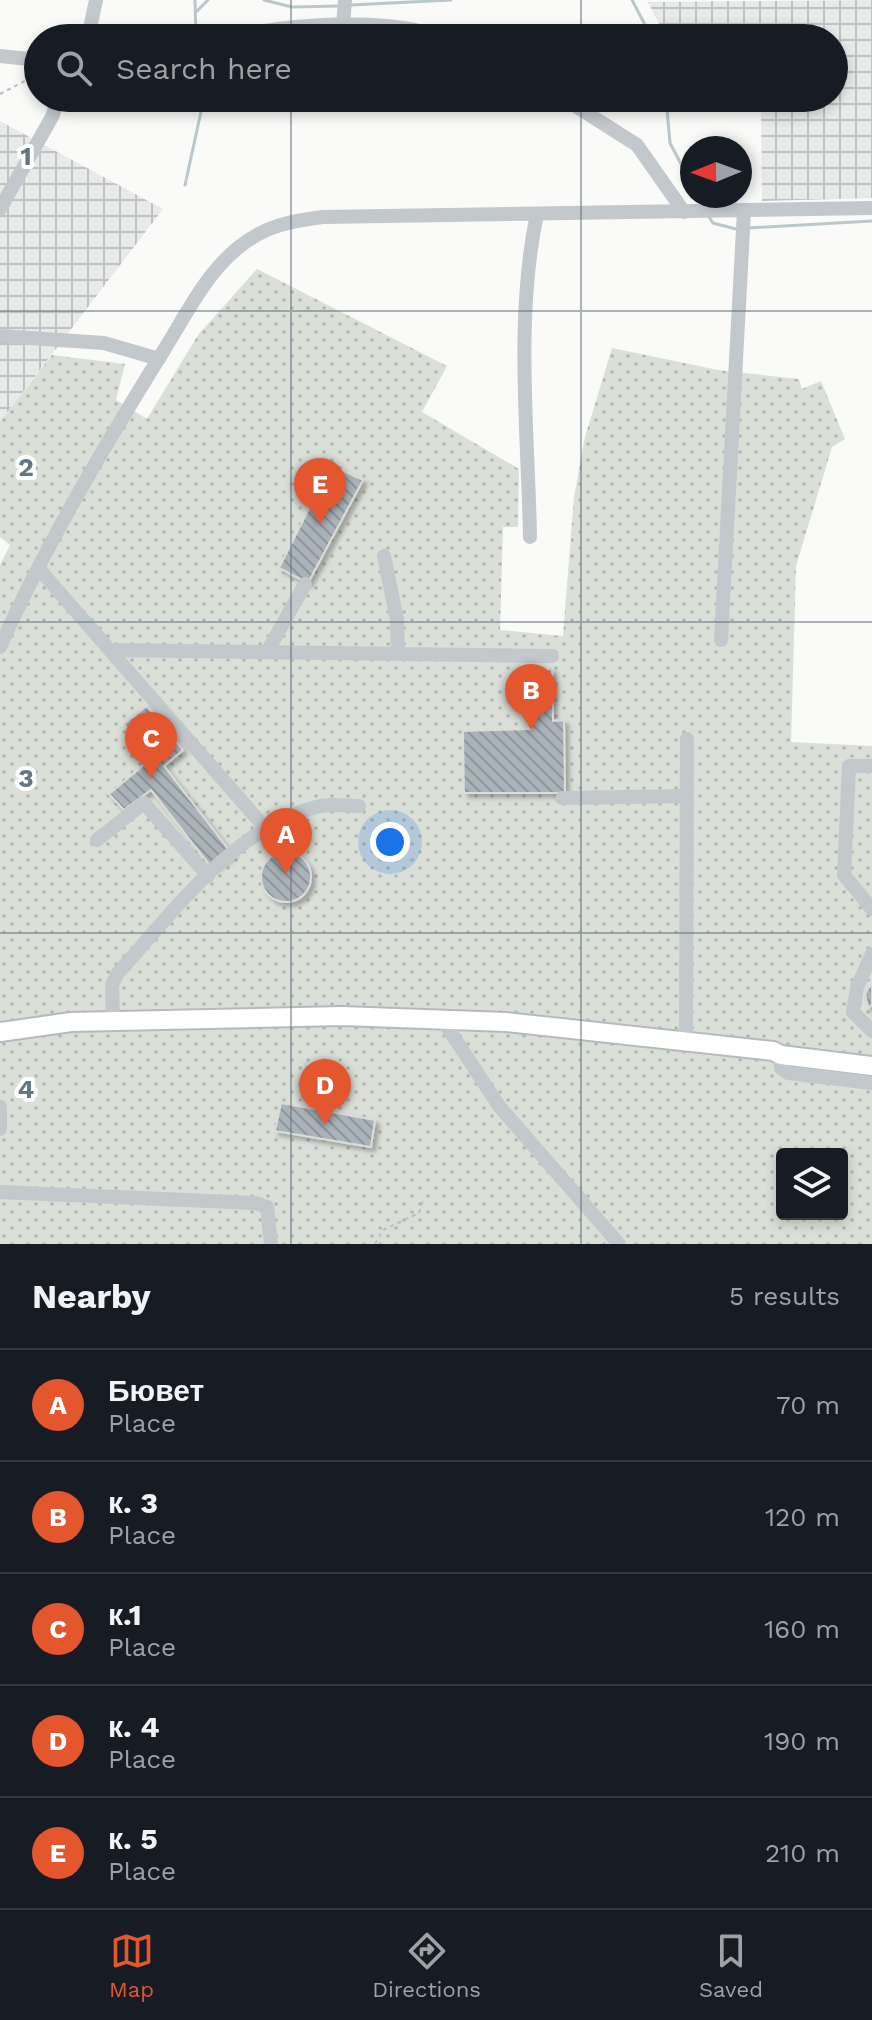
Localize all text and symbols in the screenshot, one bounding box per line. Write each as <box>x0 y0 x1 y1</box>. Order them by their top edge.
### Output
search box <box>24 24 848 112</box>
icon: search <box>52 46 96 90</box>
text: Search here <box>116 51 292 86</box>
north arrow <box>680 136 752 208</box>
text: 1 <box>20 141 32 171</box>
text: 2 <box>18 452 34 482</box>
pin: E <box>294 458 346 524</box>
pin: B <box>505 664 557 730</box>
pin: C <box>125 712 177 778</box>
text: 3 <box>18 763 34 793</box>
pin: A <box>260 808 312 874</box>
your location <box>370 822 410 862</box>
pin: D <box>299 1059 351 1125</box>
text: 4 <box>18 1074 35 1104</box>
map controls <box>776 1148 848 1220</box>
button: layers <box>776 1148 848 1220</box>
text: Nearby <box>32 1276 151 1316</box>
text: 5 results <box>729 1281 840 1311</box>
text: Бювет <box>108 1373 204 1408</box>
text: A <box>49 1390 67 1420</box>
text: 70 m <box>776 1390 840 1420</box>
text: Place <box>108 1408 176 1438</box>
text: к. 3 <box>108 1485 158 1520</box>
text: B <box>49 1502 67 1532</box>
text: 120 m <box>765 1502 840 1532</box>
text: Place <box>108 1520 176 1550</box>
text: к.1 <box>108 1597 142 1632</box>
text: C <box>49 1614 67 1644</box>
text: 160 m <box>764 1614 840 1644</box>
text: Place <box>108 1632 176 1662</box>
text: к. 4 <box>108 1709 160 1744</box>
text: D <box>49 1726 67 1756</box>
text: 190 m <box>764 1726 840 1756</box>
text: Place <box>108 1744 176 1774</box>
text: к. 5 <box>108 1821 158 1856</box>
text: E <box>50 1838 66 1868</box>
text: 210 m <box>765 1838 840 1868</box>
text: Place <box>108 1856 176 1886</box>
tab: Map <box>109 1929 154 2002</box>
tab: Directions <box>372 1929 481 2002</box>
tab: Saved <box>699 1929 763 2002</box>

